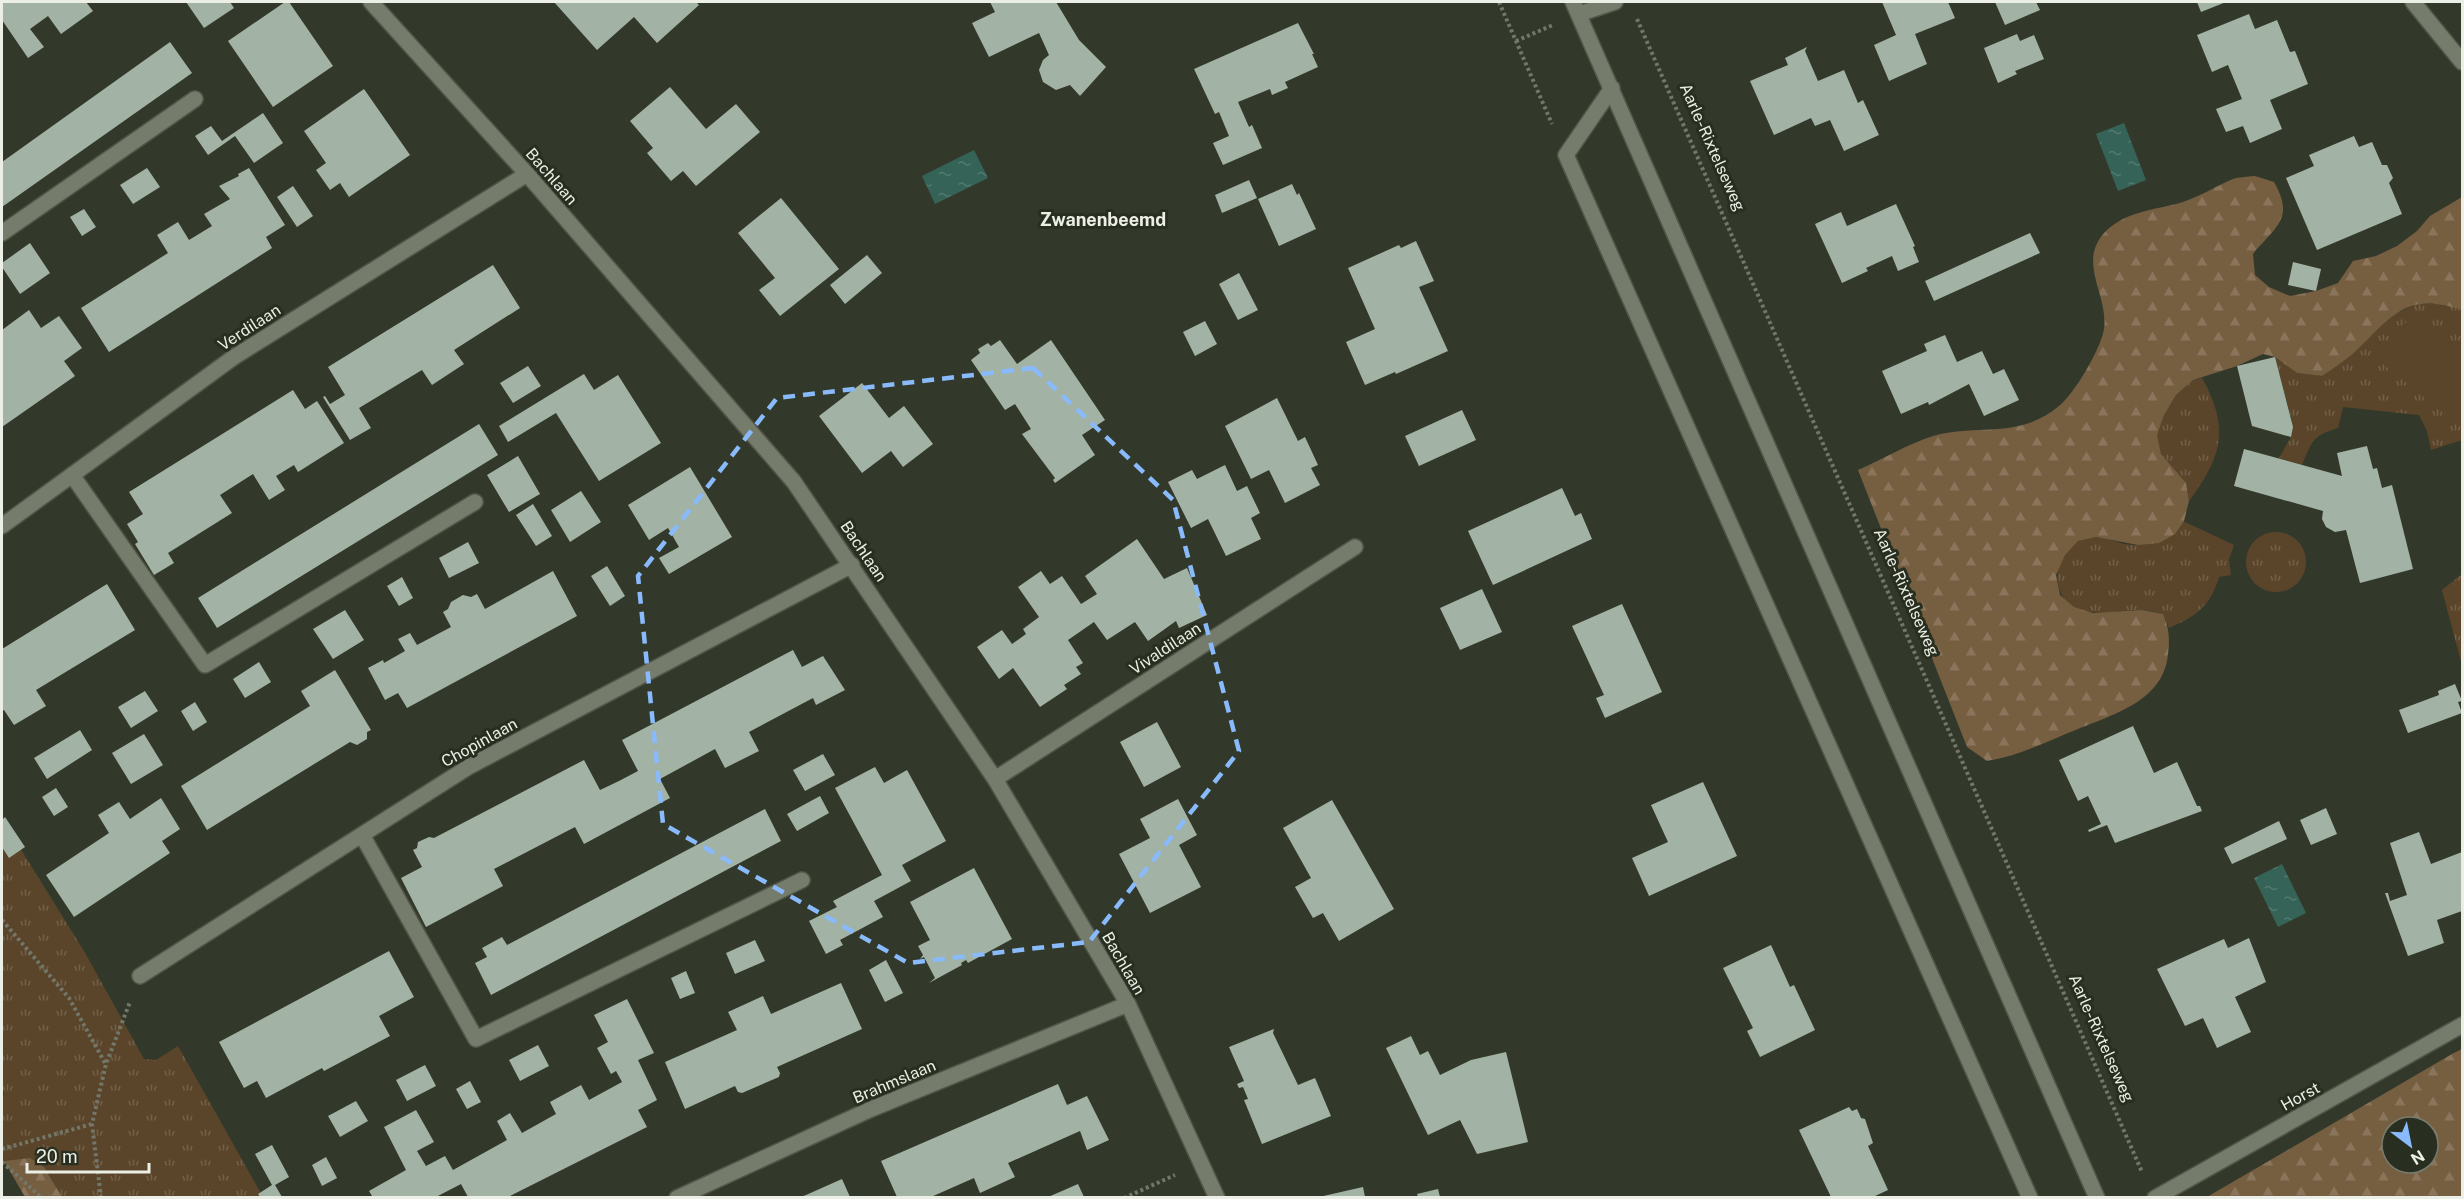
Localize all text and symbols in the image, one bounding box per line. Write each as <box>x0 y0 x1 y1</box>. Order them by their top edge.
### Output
street label: Aarle-Rixtelseweg <box>1676 81 1749 214</box>
street label: Bachlaan <box>522 144 581 209</box>
district label: Zwanenbeemd <box>1040 209 1166 230</box>
street label: Verdilaan <box>214 300 284 355</box>
street label: Bachlaan <box>836 517 891 585</box>
street label: Aarle-Rixtelseweg <box>1870 526 1943 659</box>
street label: Vivaldilaan <box>1126 618 1205 679</box>
street label: Chopinlaan <box>438 714 520 771</box>
street label: Bachlaan <box>1098 929 1149 998</box>
street label: Aarle-Rixtelseweg <box>2065 972 2138 1105</box>
street label: Brahmslaan <box>850 1055 939 1107</box>
street label: Horst <box>2277 1078 2323 1115</box>
north arrow <box>2380 1115 2440 1175</box>
scale bar <box>27 1136 148 1174</box>
text: 20 m <box>36 1146 78 1167</box>
text: N <box>2407 1146 2428 1169</box>

